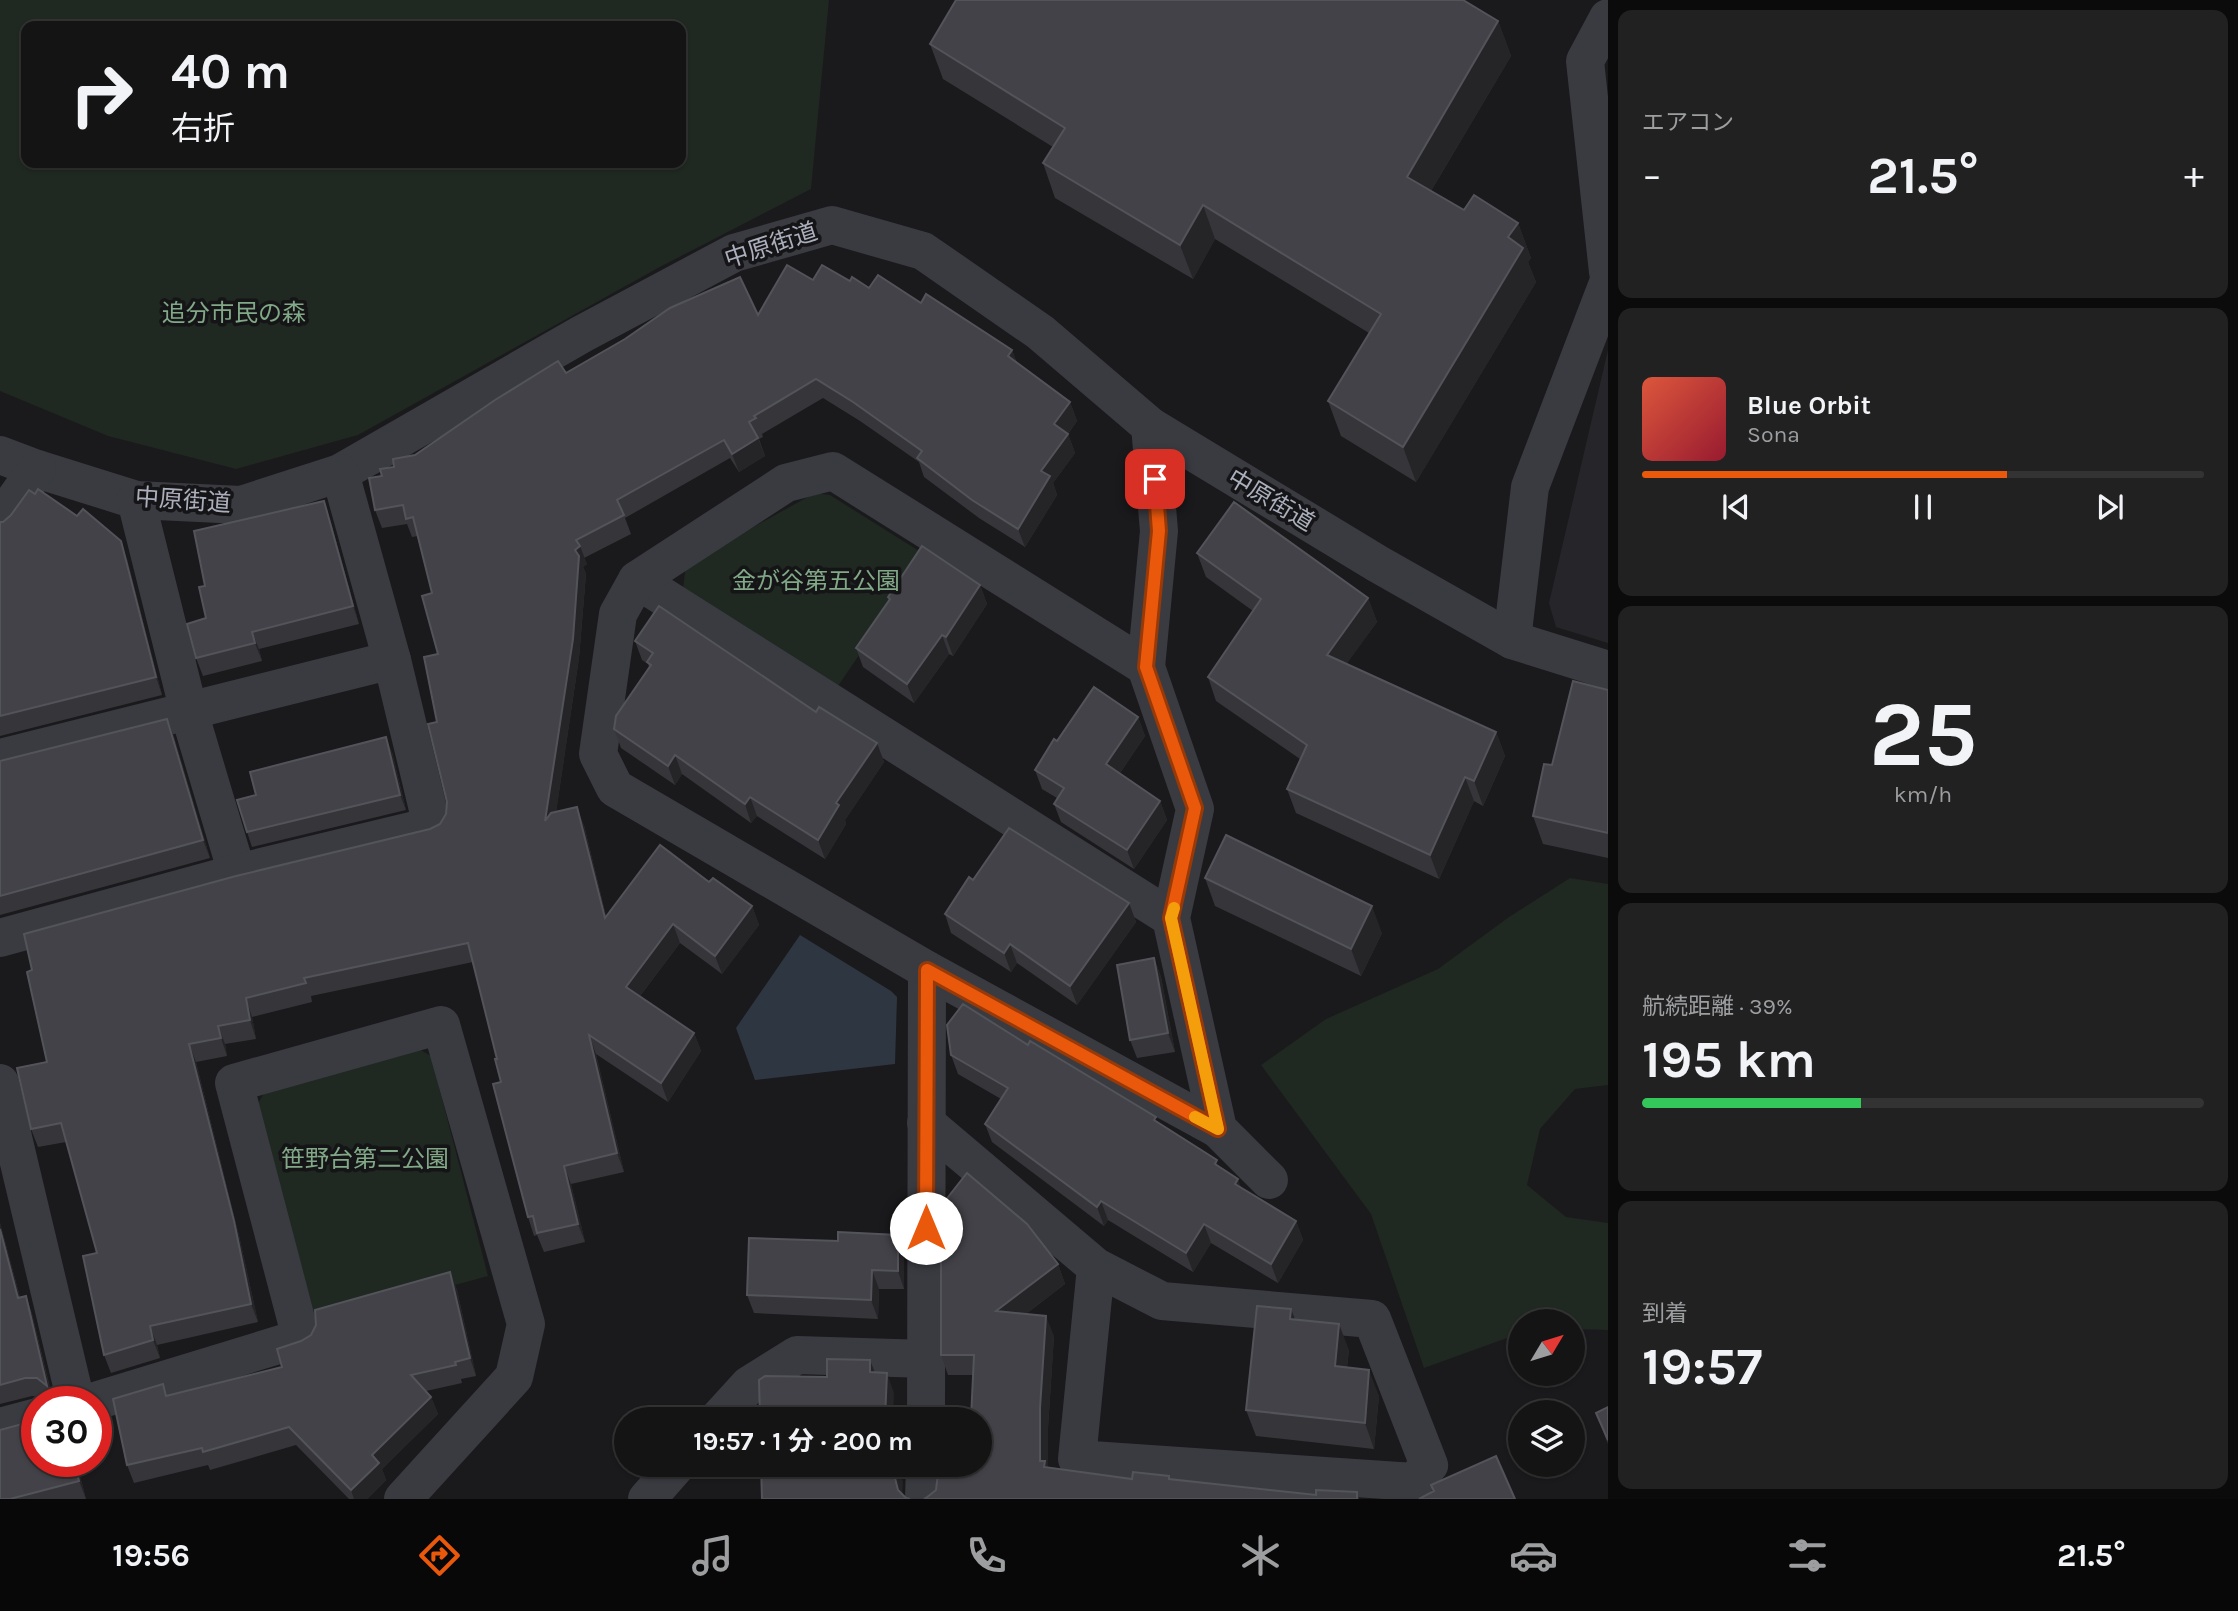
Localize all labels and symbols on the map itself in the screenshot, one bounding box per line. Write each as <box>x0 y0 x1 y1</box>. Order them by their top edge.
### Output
street label: 中原街道 <box>721 217 821 273</box>
park label: 追分市民の森 <box>162 299 306 327</box>
pin <box>1125 449 1185 509</box>
street label: 中原街道 <box>1223 463 1319 537</box>
street label: 中原街道 <box>134 483 232 517</box>
park label: 金が谷第五公園 <box>732 567 900 595</box>
park label: 笹野台第二公園 <box>281 1145 449 1173</box>
position arrow <box>889 1191 963 1265</box>
north arrow <box>1508 1309 1586 1386</box>
speed limit sign: 30 <box>21 1386 112 1477</box>

